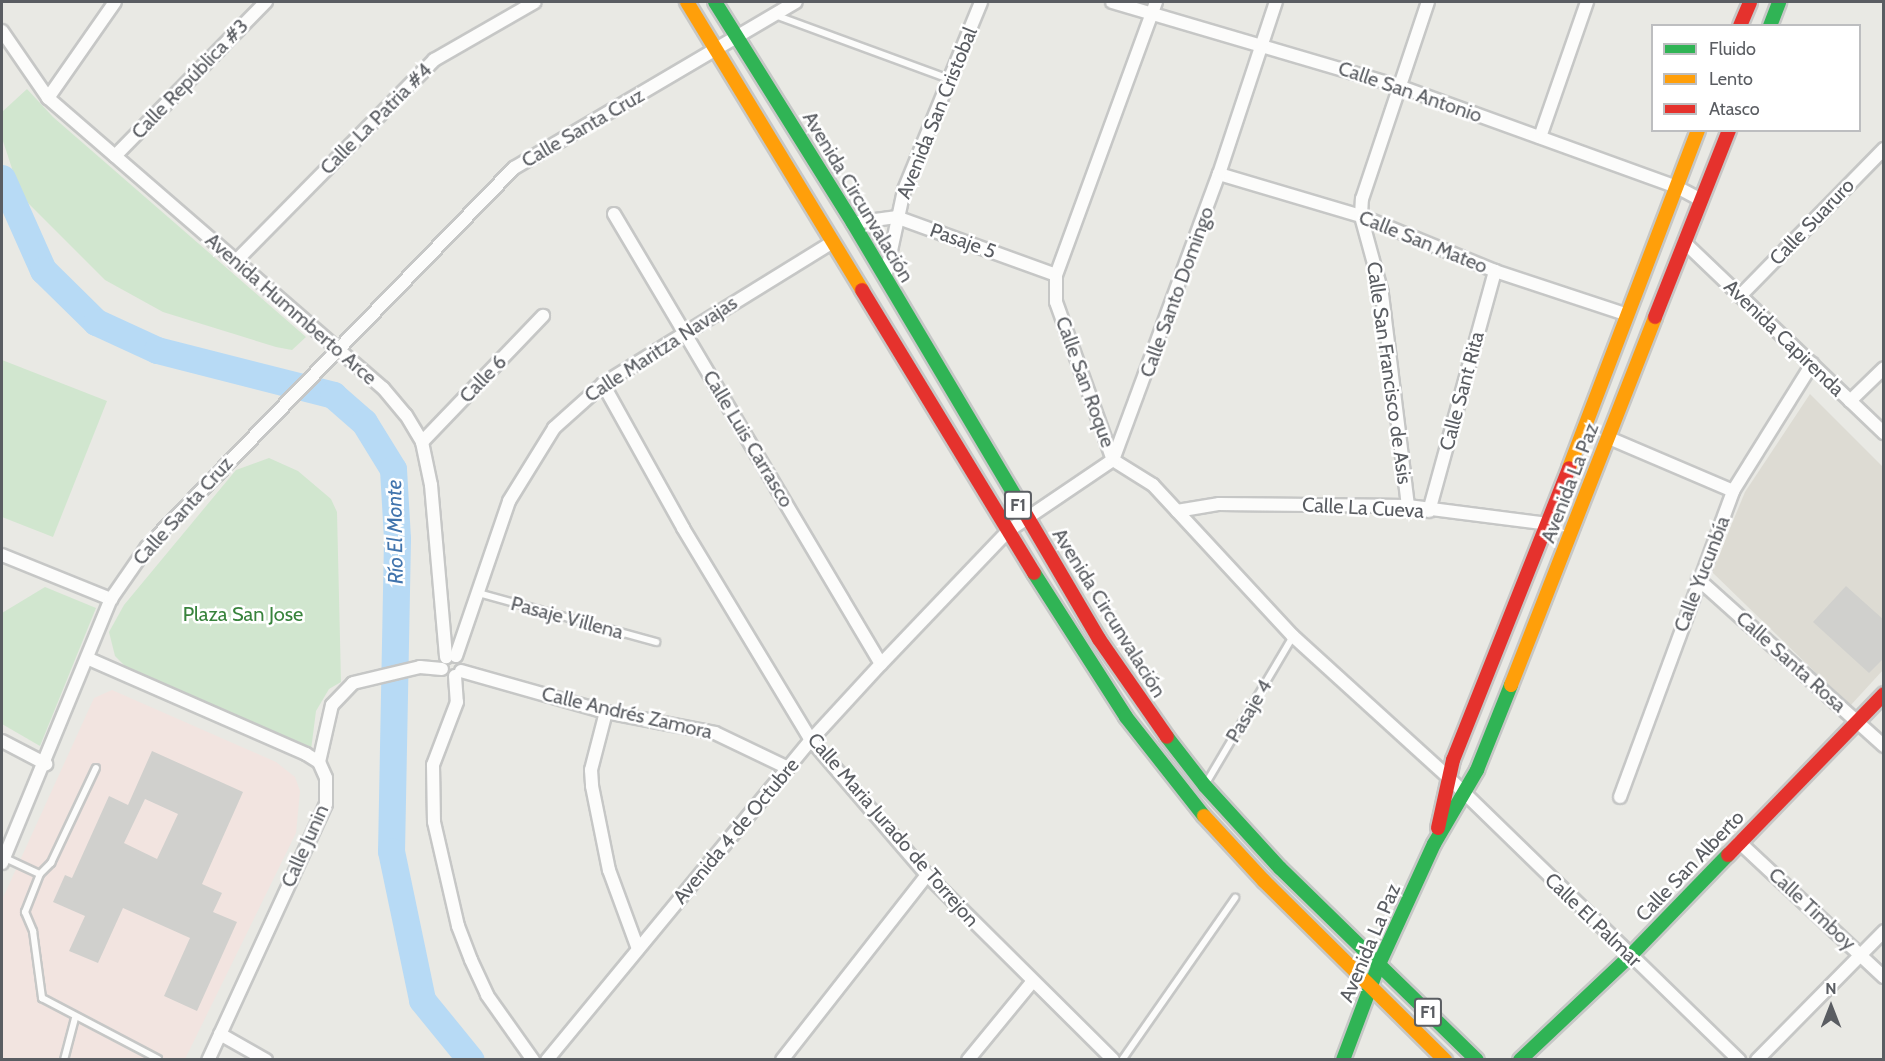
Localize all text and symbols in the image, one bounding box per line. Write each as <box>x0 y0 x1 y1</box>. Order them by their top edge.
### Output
street label: Calle República #3 <box>127 14 253 144</box>
street label: Avenida San Cristobal <box>892 24 982 202</box>
legend <box>1651 24 1861 132</box>
text: Fluido <box>1709 38 1756 60</box>
street label: Calle San Antonio <box>1335 56 1485 128</box>
street label: Calle La Patria #4 <box>315 58 437 180</box>
text: Lento <box>1709 68 1753 90</box>
street label: Calle Santa Cruz <box>517 83 649 173</box>
text: Atasco <box>1709 98 1760 120</box>
street label: Avenida Circunvalación <box>797 107 919 287</box>
street label: Calle Suaruro <box>1765 174 1859 270</box>
street label: Calle Santo Domingo <box>1135 203 1219 381</box>
street label: Calle San Mateo <box>1355 205 1491 279</box>
street label: Pasaje 5 <box>927 218 999 264</box>
street label: Avenida Hummberto Arce <box>200 228 382 390</box>
street label: Calle San Francisco de Asis <box>1361 260 1417 486</box>
street label: Avenida Capirenda <box>1719 275 1849 401</box>
street label: Calle Maritza Navajas <box>580 291 742 407</box>
street label: Calle San Roque <box>1050 313 1120 451</box>
street label: Calle Sant Rita <box>1435 329 1489 453</box>
street label: Calle 6 <box>454 350 512 408</box>
street label: Calle Luis Carrasco <box>698 366 798 512</box>
street label: Avenida La Paz <box>1536 420 1604 546</box>
street label: Calle Santa Cruz <box>128 452 238 570</box>
water label: Río El Monte <box>381 480 409 584</box>
road number: F1 <box>1003 490 1033 520</box>
street label: Calle La Cueva <box>1301 493 1425 523</box>
street label: Calle Yucunbía <box>1669 513 1735 635</box>
street label: Avenida Circunvalación <box>1047 524 1171 702</box>
street label: Pasaje Villena <box>508 591 626 645</box>
park label: Plaza San Jose <box>183 602 303 626</box>
street label: Calle Santa Rosa <box>1731 606 1851 718</box>
street label: Pasaje 4 <box>1221 675 1277 747</box>
street label: Calle Andrés Zamora <box>539 682 715 744</box>
street label: Calle Maria Jurado de Torrejon <box>802 728 984 932</box>
street label: Avenida 4 de Octubre <box>668 753 804 909</box>
street label: Calle Junin <box>276 801 334 891</box>
street label: Calle San Alberto <box>1631 805 1749 927</box>
street label: Calle Timboy <box>1764 863 1860 955</box>
street label: Calle El Palmar <box>1540 868 1646 972</box>
street label: Avenida La Paz <box>1334 880 1406 1006</box>
north arrow <box>1801 977 1861 1037</box>
text: N <box>1825 979 1837 998</box>
road number: F1 <box>1413 997 1443 1027</box>

